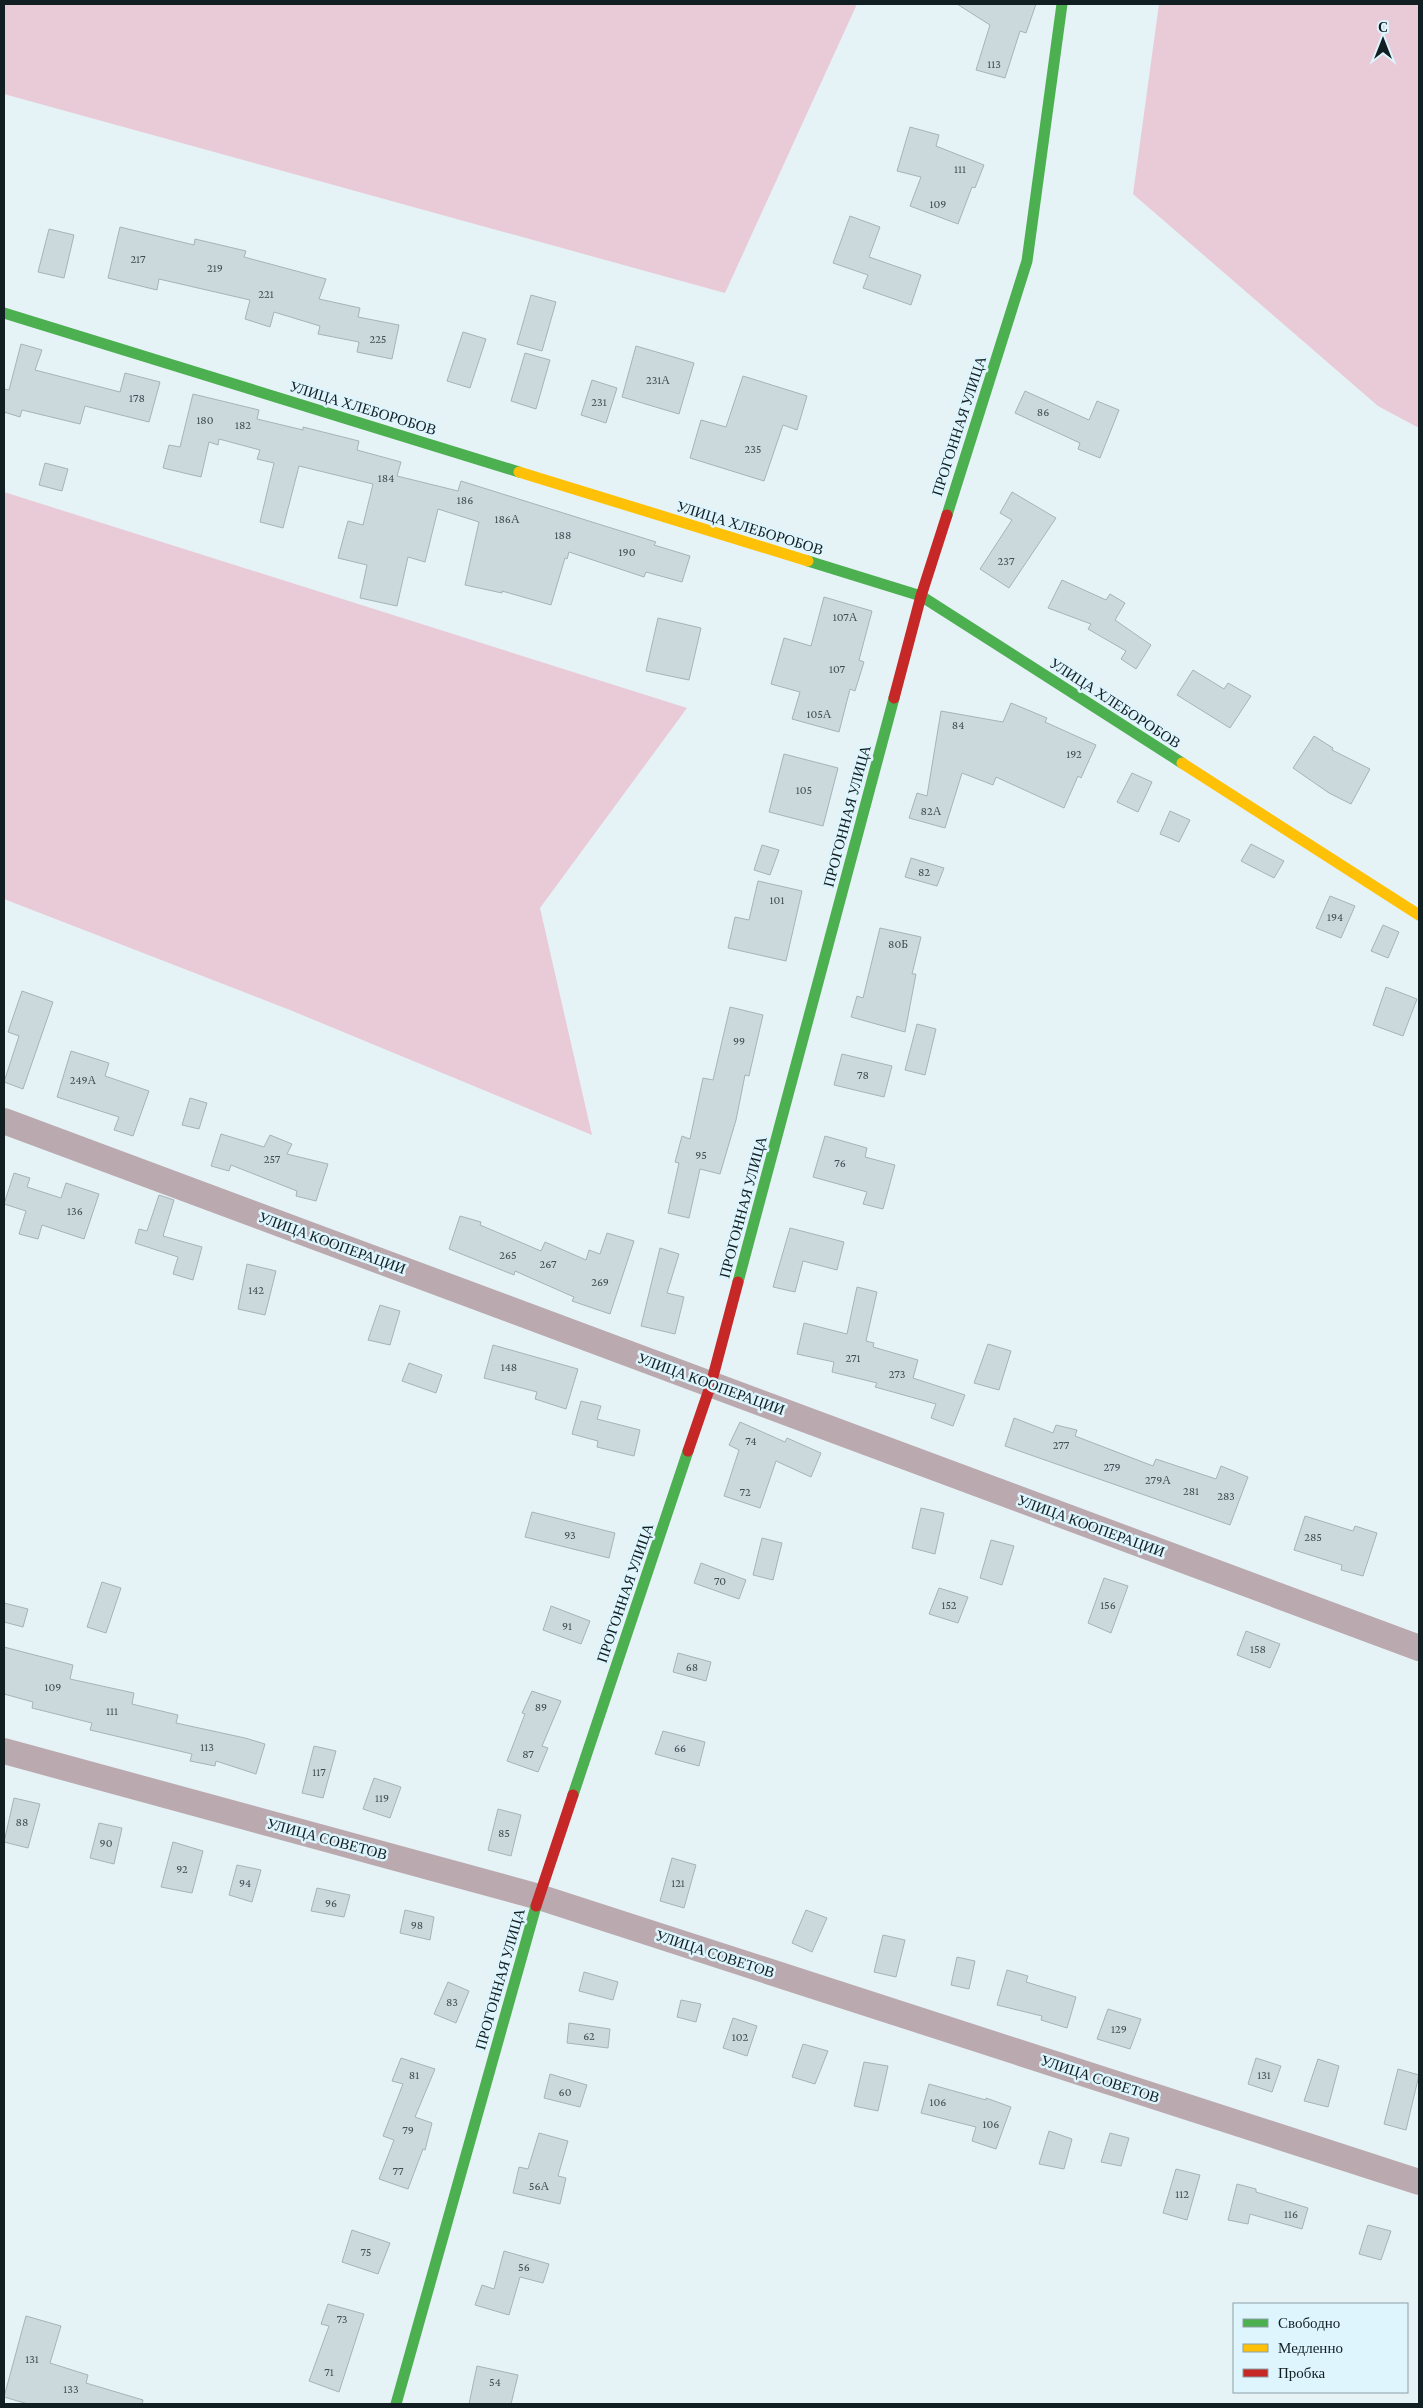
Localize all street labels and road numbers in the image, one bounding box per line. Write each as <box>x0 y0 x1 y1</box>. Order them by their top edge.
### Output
street label: ПРОГОННАЯ УЛИЦА <box>929 354 989 498</box>
street label: УЛИЦА ХЛЕБОРОБОВ <box>288 378 438 438</box>
street label: УЛИЦА ХЛЕБОРОБОВ <box>675 498 825 558</box>
street label: УЛИЦА ХЛЕБОРОБОВ <box>1047 655 1183 751</box>
street label: ПРОГОННАЯ УЛИЦА <box>820 743 874 889</box>
street label: ПРОГОННАЯ УЛИЦА <box>716 1134 770 1280</box>
street label: УЛИЦА КООПЕРАЦИИ <box>256 1209 408 1277</box>
street label: УЛИЦА КООПЕРАЦИИ <box>635 1350 787 1418</box>
street label: УЛИЦА КООПЕРАЦИИ <box>1015 1492 1167 1560</box>
street label: ПРОГОННАЯ УЛИЦА <box>594 1521 656 1665</box>
street label: УЛИЦА СОВЕТОВ <box>265 1815 389 1863</box>
street label: ПРОГОННАЯ УЛИЦА <box>472 1906 528 2051</box>
street label: УЛИЦА СОВЕТОВ <box>653 1927 777 1981</box>
street label: УЛИЦА СОВЕТОВ <box>1038 2052 1162 2106</box>

